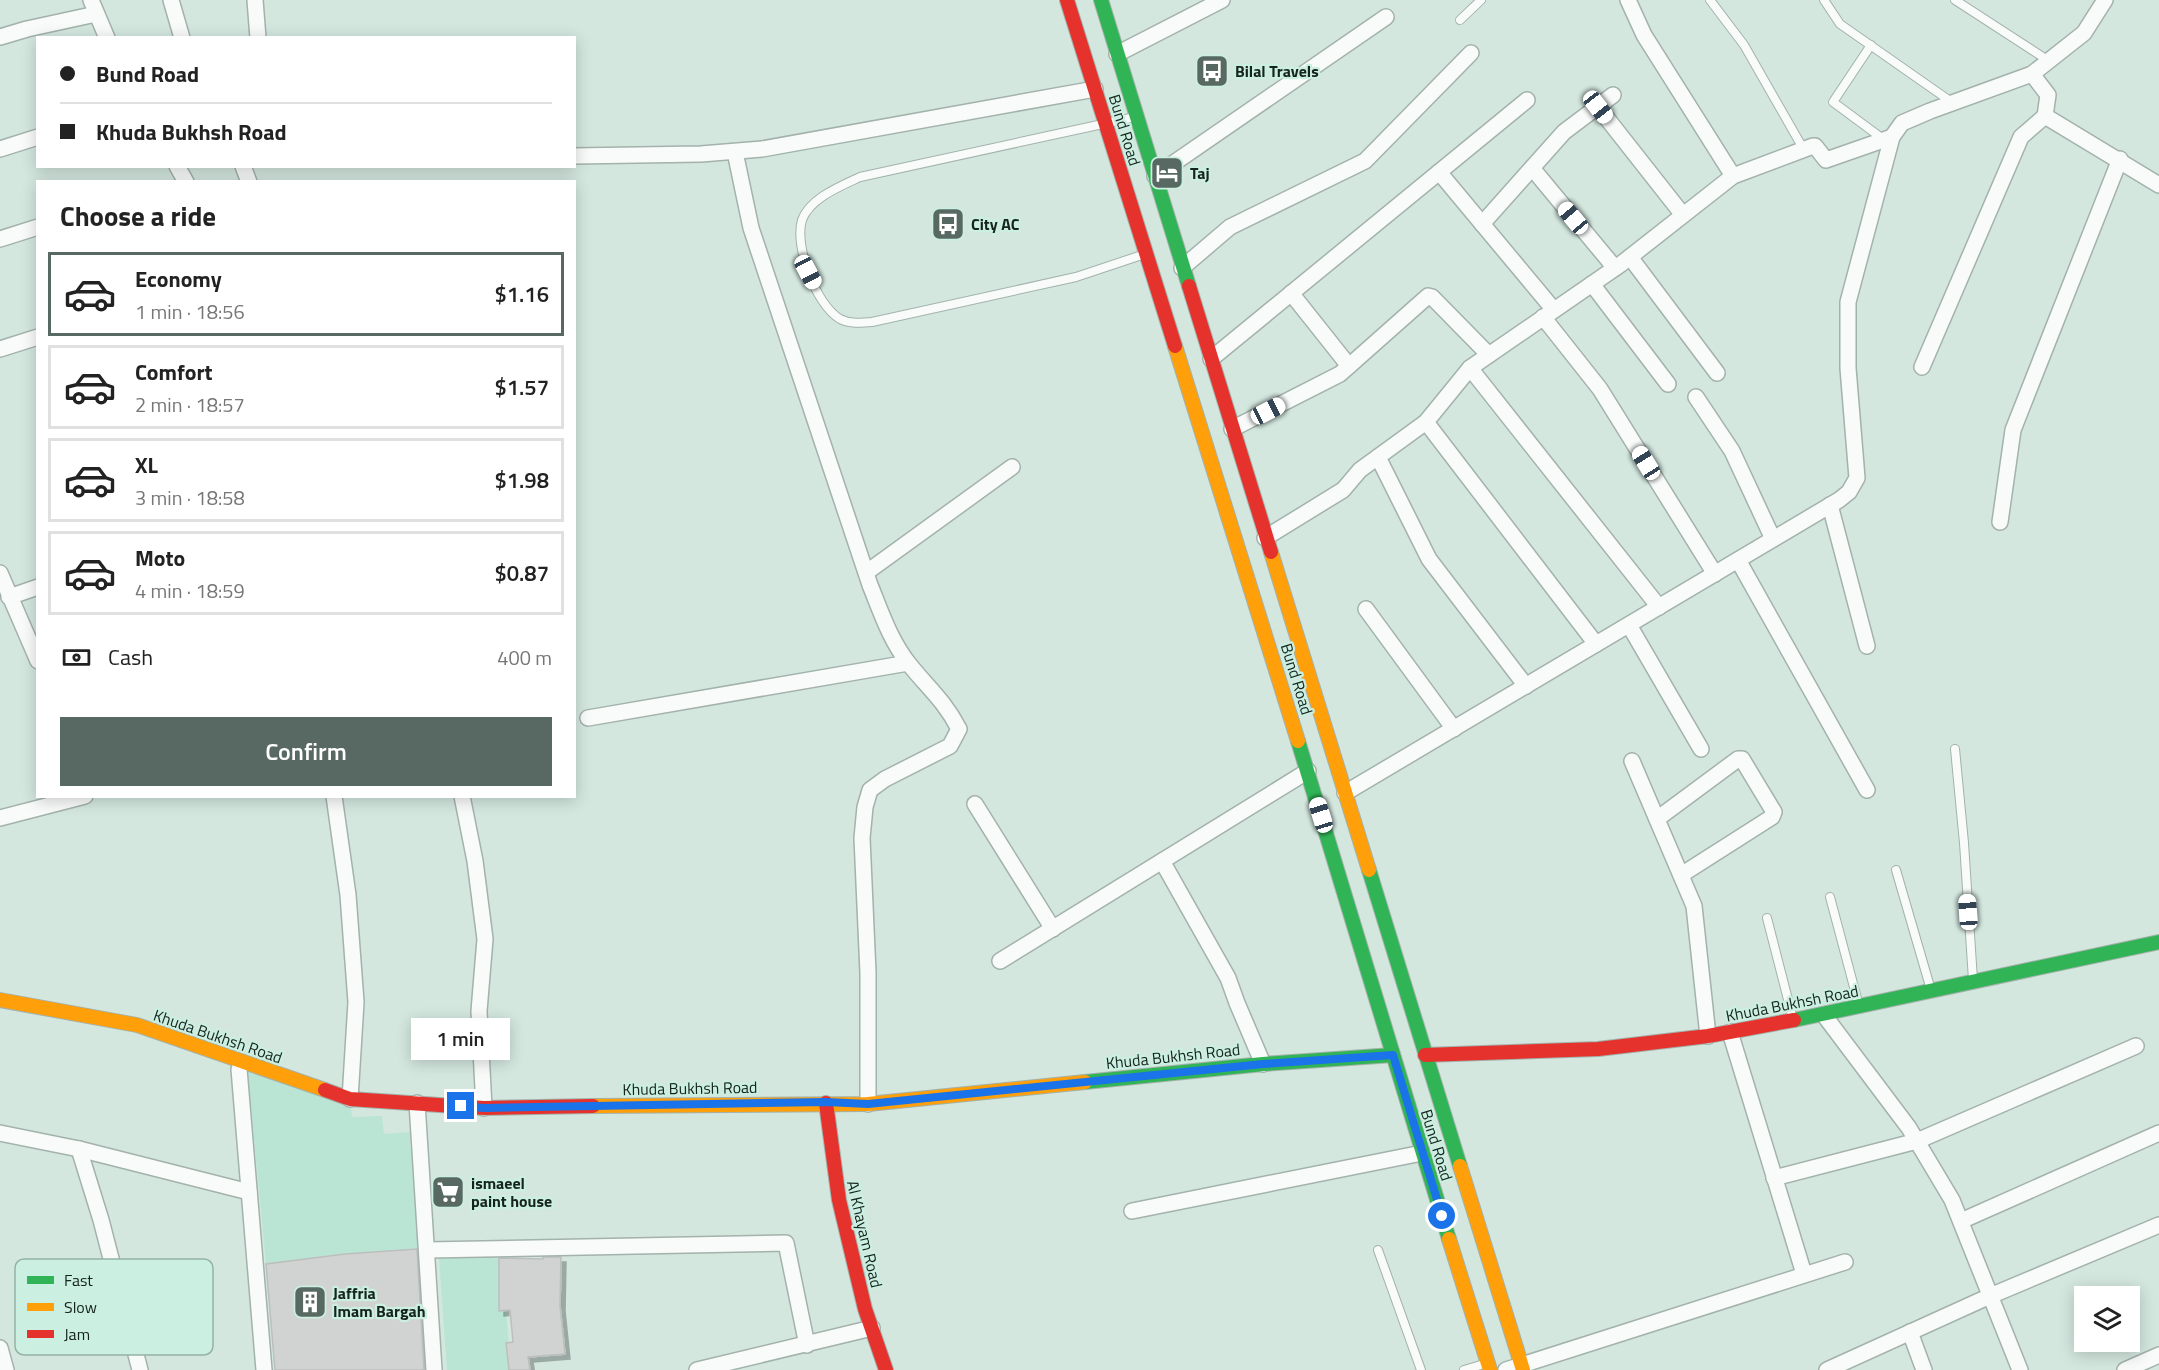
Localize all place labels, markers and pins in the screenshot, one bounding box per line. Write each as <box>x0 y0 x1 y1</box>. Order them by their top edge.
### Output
bus stop icon: Bilal Travels <box>1194 53 1230 89</box>
place label: Bilal Travels <box>1235 59 1319 83</box>
hotel icon: Taj <box>1149 155 1185 191</box>
place label: Taj <box>1190 161 1210 185</box>
bus stop icon: City AC <box>930 206 966 242</box>
place label: City AC <box>971 212 1020 236</box>
place label: ismaeel paint house <box>471 1171 552 1213</box>
supermarket icon: ismaeel paint house <box>430 1174 466 1210</box>
place label: Jaffria Imam Bargah <box>333 1281 426 1323</box>
building icon: Jaffria Imam Bargah <box>292 1284 328 1320</box>

